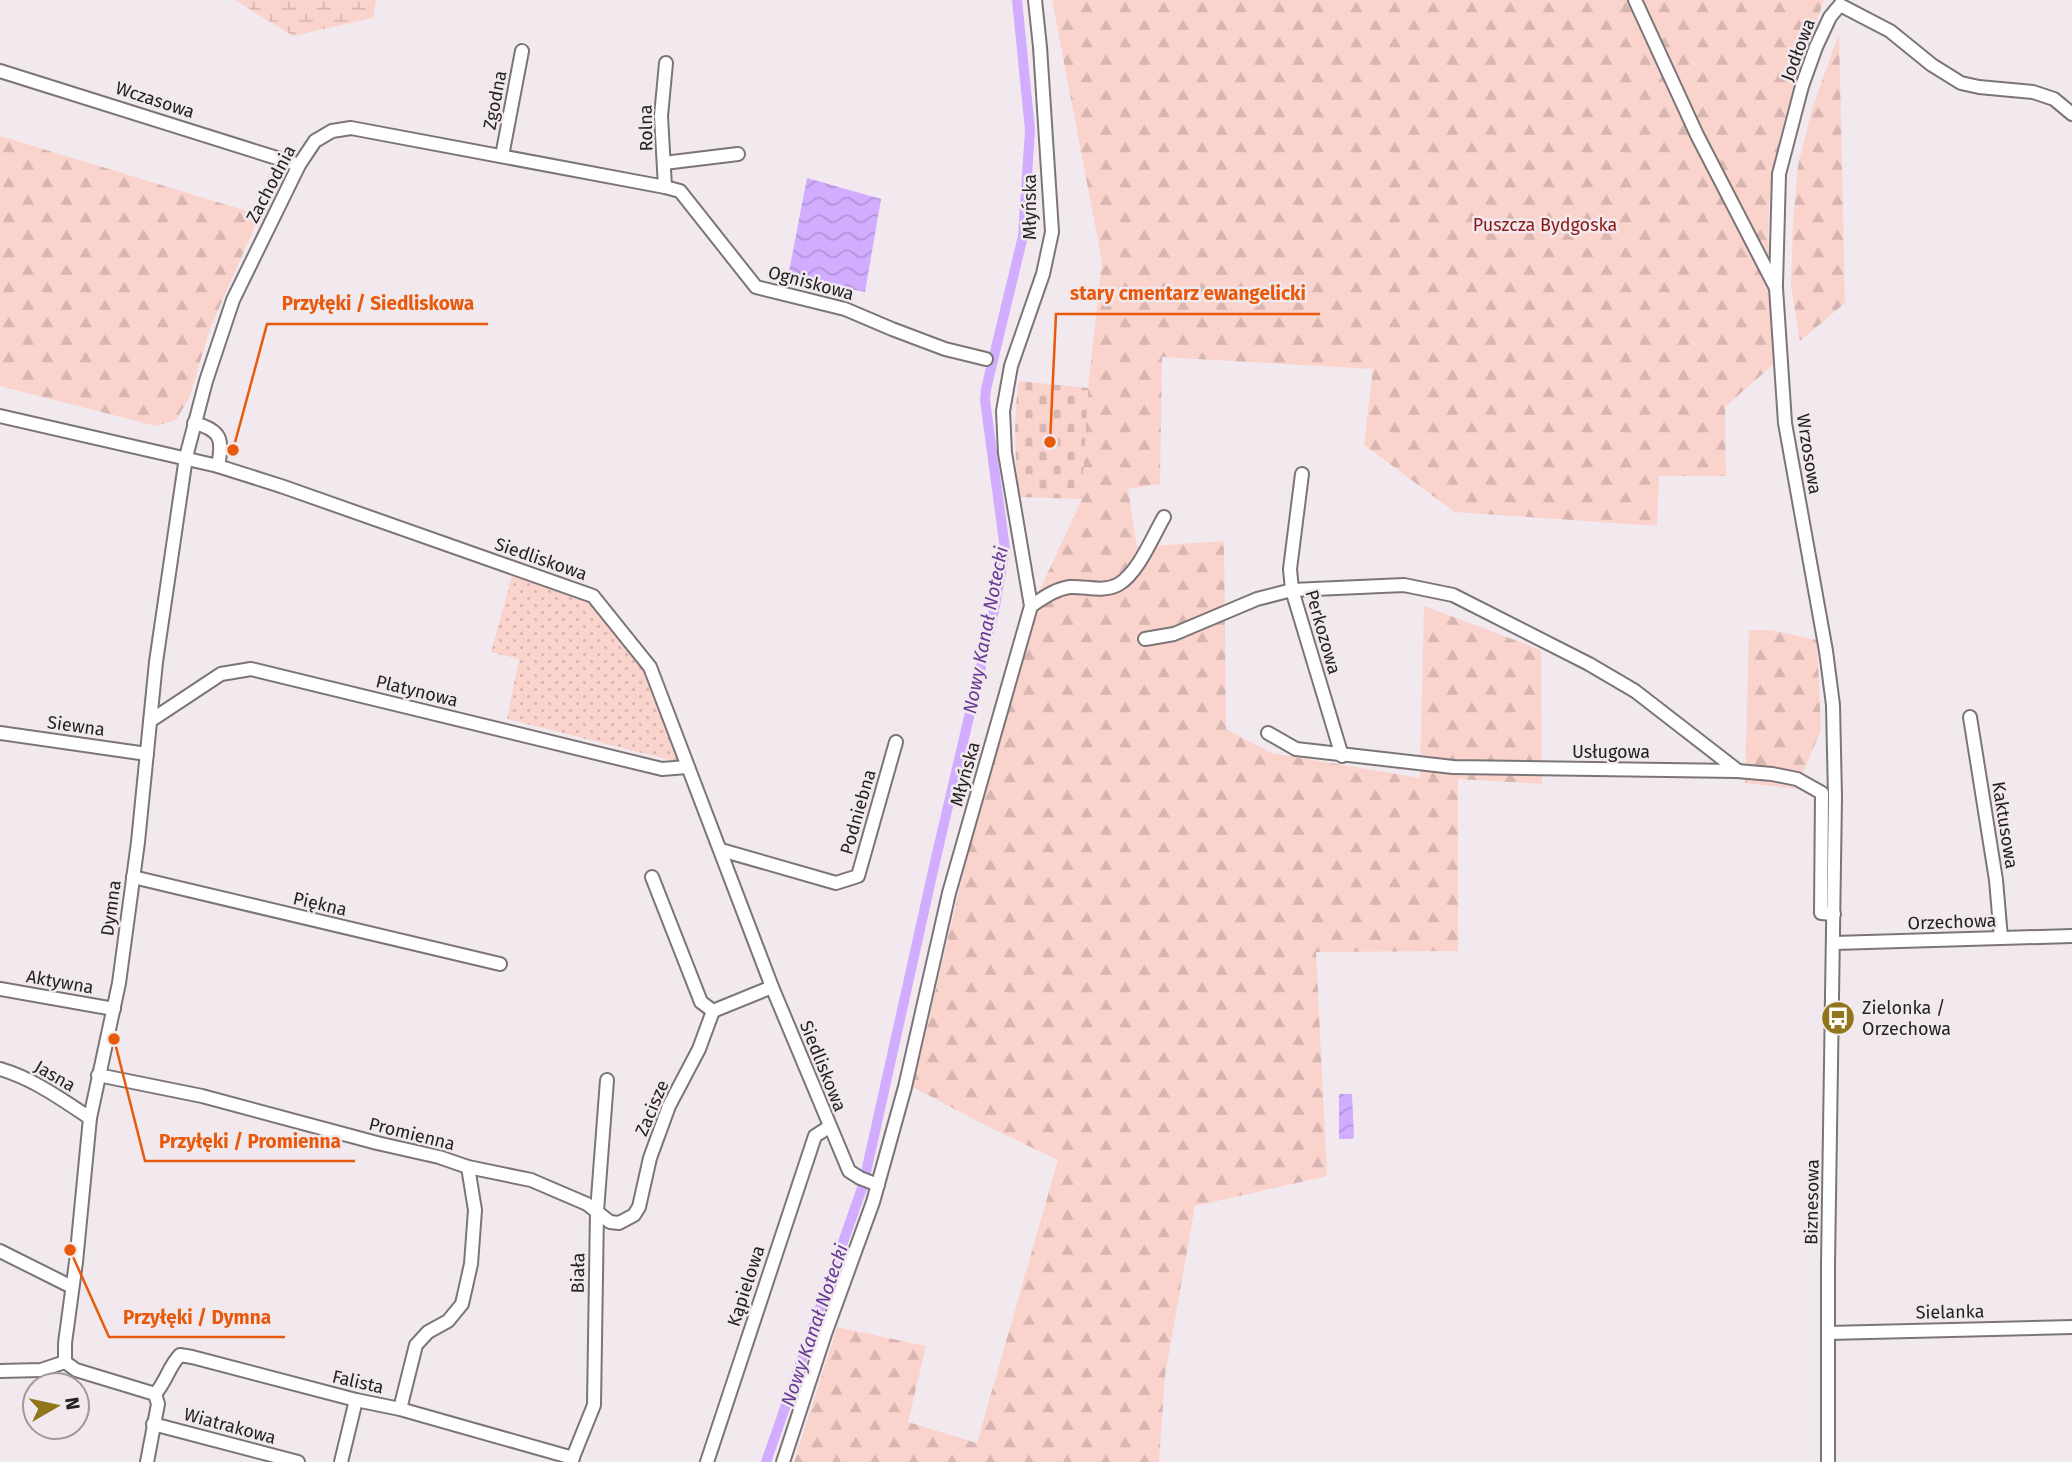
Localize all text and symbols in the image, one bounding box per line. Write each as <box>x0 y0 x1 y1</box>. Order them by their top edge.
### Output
street label: Jodłowa <box>1776 16 1820 84</box>
street label: Zgodna <box>479 69 511 131</box>
street label: Wczasowa <box>113 77 197 123</box>
street label: Rolna <box>635 104 657 152</box>
street label: Zachodnia <box>241 141 301 227</box>
street label: Młyńska <box>1019 174 1041 240</box>
park label: Puszcza Bydgoska <box>1473 214 1617 236</box>
street label: Ogniskowa <box>766 261 856 305</box>
callout: stary cmentarz ewangelicki <box>1056 274 1320 314</box>
text: stary cmentarz ewangelicki <box>1070 282 1306 305</box>
callout: Przyłęki / Siedliskowa <box>267 284 488 324</box>
text: Przyłęki / Siedliskowa <box>282 292 474 315</box>
street label: Wrzosowa <box>1792 412 1826 496</box>
street label: Siedliskowa <box>492 533 590 585</box>
water label: Nowy Kanał Notecki <box>958 544 1013 716</box>
street label: Perkozowa <box>1300 587 1346 677</box>
street label: Platynowa <box>374 670 460 712</box>
street label: Siewna <box>46 711 106 741</box>
street label: Młyńska <box>945 739 985 809</box>
street label: Usługowa <box>1572 741 1650 763</box>
street label: Podniebna <box>835 767 881 857</box>
street label: Kaktusowa <box>1987 780 2023 870</box>
street label: Dymna <box>96 879 126 937</box>
street label: Piękna <box>291 887 349 921</box>
street label: Orzechowa <box>1907 909 1997 935</box>
street label: Aktywna <box>25 965 95 999</box>
place label: Zielonka / Orzechowa <box>1862 997 1951 1040</box>
bus stop icon: Zielonka / Orzechowa <box>1819 999 1857 1037</box>
street label: Siedliskowa <box>795 1017 851 1115</box>
street label: Jasna <box>31 1056 79 1096</box>
street label: Zacisze <box>630 1077 674 1139</box>
street label: Promienna <box>367 1113 457 1155</box>
callout: Przyłęki / Promienna <box>145 1121 355 1161</box>
text: Przyłęki / Promienna <box>159 1130 341 1153</box>
street label: Biznesowa <box>1800 1159 1824 1245</box>
water label: Nowy Kanał Notecki <box>776 1240 853 1409</box>
street label: Kąpielowa <box>723 1243 769 1329</box>
street label: Biała <box>567 1252 589 1294</box>
callout: Przyłęki / Dymna <box>109 1297 285 1337</box>
street label: Sielanka <box>1915 1300 1985 1324</box>
text: Przyłęki / Dymna <box>123 1306 271 1329</box>
street label: Falista <box>330 1365 386 1399</box>
north arrow <box>21 1371 91 1441</box>
text: N <box>60 1395 85 1411</box>
street label: Wiatrakowa <box>182 1403 278 1449</box>

